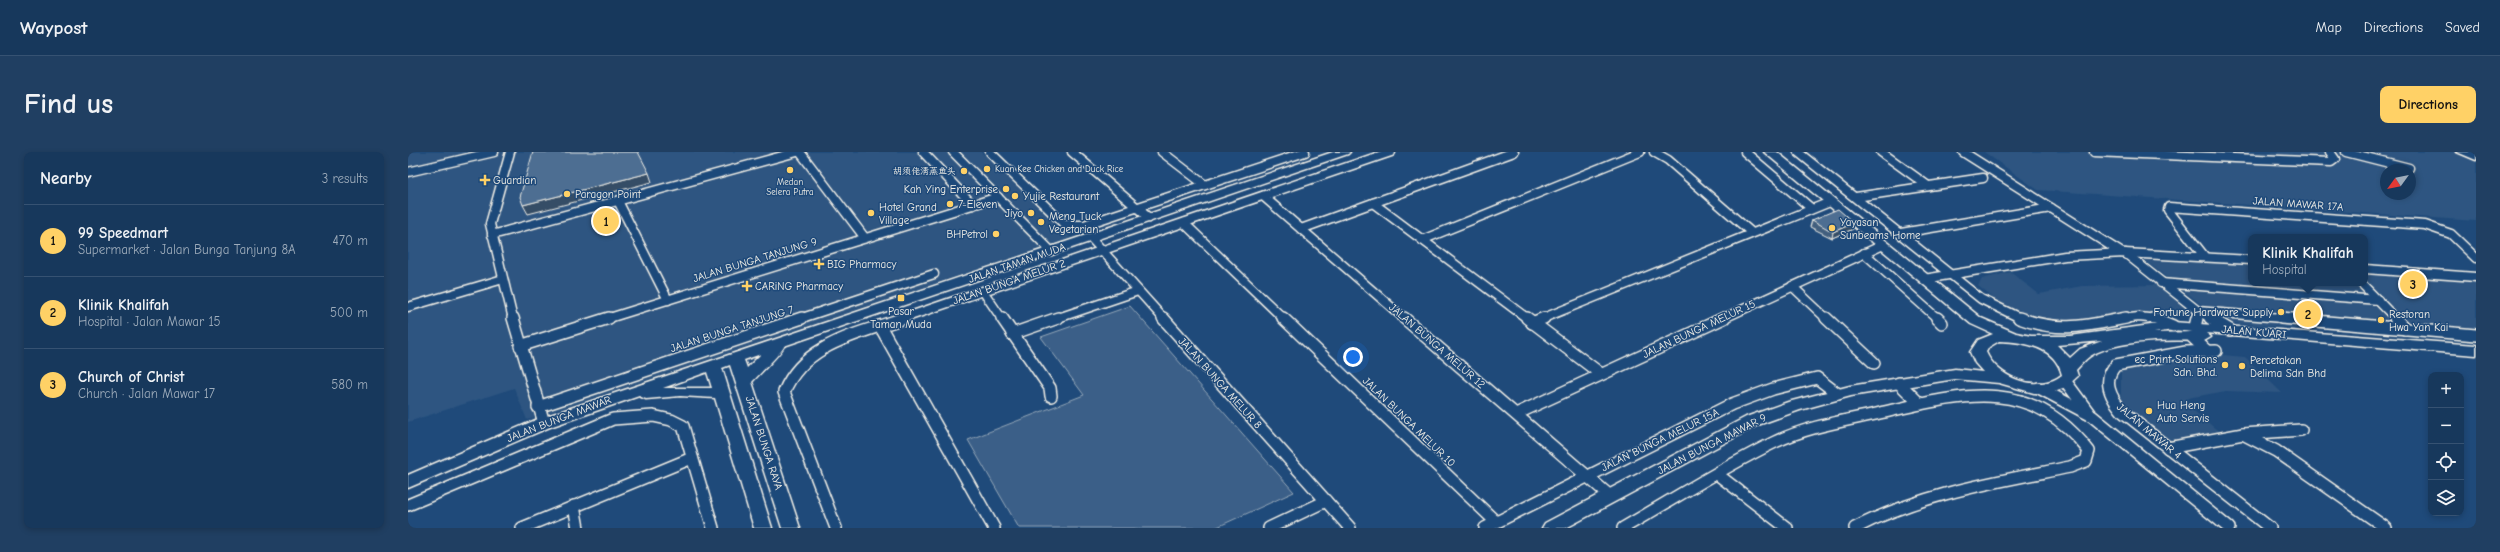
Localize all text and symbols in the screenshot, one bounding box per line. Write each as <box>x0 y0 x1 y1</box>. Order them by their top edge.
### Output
text: Waypost <box>20 17 88 39</box>
text: Map <box>2315 19 2342 36</box>
text: Directions <box>2364 19 2423 36</box>
text: Saved <box>2445 19 2480 36</box>
button: Directions <box>2380 86 2476 123</box>
text: Find us <box>24 88 113 120</box>
marker: Kuan Kee Chicken and Duck Rice <box>982 164 992 174</box>
place label: Kuan Kee Chicken and Duck Rice <box>995 164 1124 174</box>
north arrow <box>2380 164 2416 200</box>
marker: Medan Selera Putra <box>785 165 795 175</box>
place label: 胡须佬清蒸鱼头 <box>893 166 956 176</box>
marker: 胡须佬清蒸鱼头 <box>959 166 969 176</box>
text: Nearby <box>40 169 91 188</box>
text: 3 results <box>322 171 368 186</box>
place label: Guardian <box>493 174 536 187</box>
marker: Guardian <box>480 175 490 185</box>
place label: Medan Selera Putra <box>766 177 814 197</box>
place label: Kah Ying Enterprise <box>904 183 998 196</box>
marker: Kah Ying Enterprise <box>1001 184 1011 194</box>
place label: Paragon Point <box>575 188 642 201</box>
marker: Paragon Point <box>562 189 572 199</box>
place label: Yujie Restaurant <box>1023 190 1100 203</box>
marker: Yujie Restaurant <box>1010 191 1020 201</box>
street label: JALAN MAWAR 17A <box>2252 194 2344 214</box>
place label: 7-Eleven <box>958 198 997 211</box>
marker: 7-Eleven <box>945 199 955 209</box>
place label: Hotel Grand Village <box>879 201 937 227</box>
pin: 1 <box>593 206 619 236</box>
place label: Jiyo <box>1005 207 1023 220</box>
marker: Hotel Grand Village <box>866 208 876 218</box>
marker: Jiyo <box>1026 208 1036 218</box>
place label: Meng Tuck Vegetarian <box>1049 210 1102 236</box>
place label: Yayasan Sunbeams Home <box>1840 216 1921 242</box>
marker: Meng Tuck Vegetarian <box>1036 217 1046 227</box>
marker: Yayasan Sunbeams Home <box>1827 223 1837 233</box>
text: 99 Speedmart <box>78 224 168 242</box>
place label: BHPetrol <box>946 228 988 241</box>
marker: BHPetrol <box>991 229 1001 239</box>
text: 1 <box>50 233 56 248</box>
text: 470 m <box>333 233 368 248</box>
popup <box>2248 234 2368 286</box>
street label: JALAN BUNGA TANJUNG 9 <box>691 235 819 285</box>
street label: JALAN TAMAN MUDA <box>967 240 1068 286</box>
text: Supermarket · Jalan Bunga Tanjung 8A <box>78 242 296 257</box>
text: Klinik Khalifah <box>2262 244 2354 262</box>
street label: JALAN BUNGA MELUR 2 <box>951 256 1067 307</box>
place label: BIG Pharmacy <box>827 258 897 271</box>
marker: BIG Pharmacy <box>814 259 824 269</box>
text: Hospital <box>2262 262 2307 277</box>
pin: 3 <box>2400 269 2426 299</box>
place label: CARiNG Pharmacy <box>755 280 843 293</box>
marker: CARiNG Pharmacy <box>742 281 752 291</box>
marker: Pasar Taman Muda <box>896 293 906 303</box>
text: Klinik Khalifah <box>78 296 169 314</box>
street label: JALAN BUNGA MELUR 15 <box>1641 297 1758 361</box>
pin: 2 <box>2295 299 2321 329</box>
street label: JALAN BUNGA MELUR 12 <box>1386 301 1488 391</box>
street label: JALAN BUNGA TANJUNG 7 <box>669 303 795 355</box>
text: 2 <box>50 305 56 320</box>
text: 500 m <box>330 305 368 320</box>
place label: Pasar Taman Muda <box>870 305 932 331</box>
place label: Fortune Hardware Supply <box>2153 306 2273 319</box>
marker: Fortune Hardware Supply <box>2276 307 2286 317</box>
place label: Restoran Hwa Yan Kai <box>2389 308 2448 334</box>
text: Hospital · Jalan Mawar 15 <box>78 314 221 329</box>
marker: Restoran Hwa Yan Kai <box>2376 315 2386 325</box>
street label: JALAN KUARI <box>2221 323 2287 341</box>
street label: JALAN BUNGA MELUR 8 <box>1176 335 1265 432</box>
your location <box>1343 347 1363 367</box>
place label: ec Print Solutions Sdn. Bhd. <box>2135 353 2217 379</box>
place label: Percetakan Delima Sdn Bhd <box>2250 354 2326 380</box>
marker: ec Print Solutions Sdn. Bhd. <box>2220 360 2230 370</box>
marker: Percetakan Delima Sdn Bhd <box>2237 361 2247 371</box>
text: Church of Christ <box>78 368 184 386</box>
map controls <box>2428 372 2464 516</box>
button: + <box>2428 372 2464 408</box>
street label: JALAN BUNGA MELUR 10 <box>1360 374 1458 470</box>
text: 3 <box>50 377 56 392</box>
text: 580 m <box>331 377 368 392</box>
text: Church · Jalan Mawar 17 <box>78 386 215 401</box>
street label: JALAN BUNGA MAWAR <box>505 393 613 445</box>
street label: JALAN BUNGA RAYA <box>743 394 786 492</box>
place label: Hua Heng Auto Servis <box>2157 399 2209 425</box>
street label: JALAN MAWAR 4 <box>2114 400 2184 462</box>
street label: JALAN BUNGA MELUR 15A <box>1599 406 1722 474</box>
marker: Hua Heng Auto Servis <box>2144 406 2154 416</box>
button: − <box>2428 408 2464 444</box>
street label: JALAN BUNGA MAWAR 9 <box>1655 411 1769 477</box>
button: locate <box>2428 444 2464 480</box>
button: layers <box>2428 480 2464 516</box>

